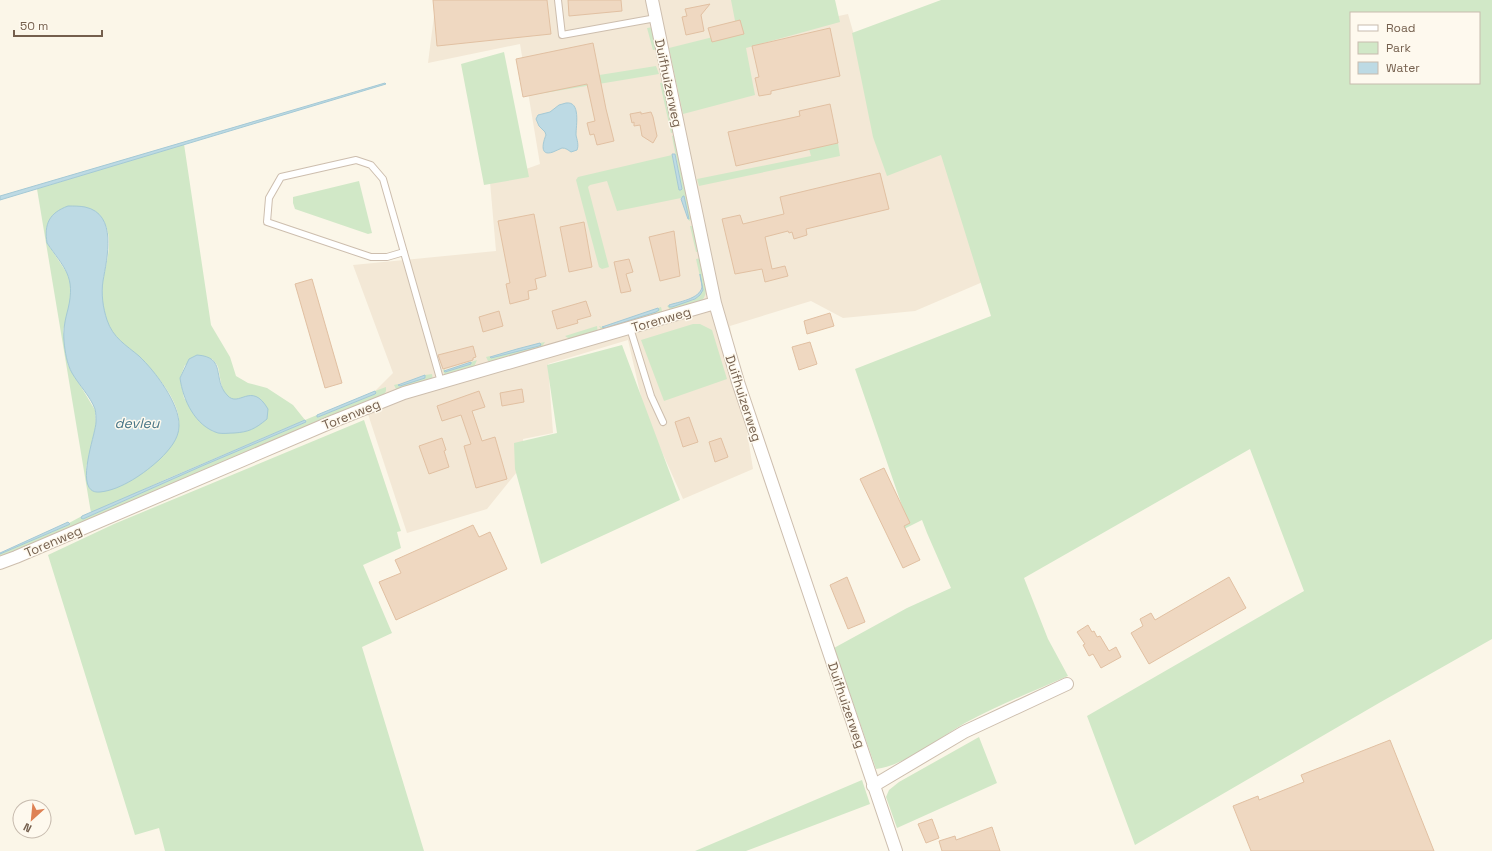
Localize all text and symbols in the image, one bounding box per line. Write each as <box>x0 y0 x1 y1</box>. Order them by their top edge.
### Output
scale bar <box>14 12 102 38</box>
legend <box>1350 12 1480 84</box>
text: 50 m <box>20 18 48 34</box>
text: Road <box>1386 20 1415 36</box>
street label: Duifhuizerweg <box>651 37 686 129</box>
text: Park <box>1386 40 1411 56</box>
text: Water <box>1386 60 1420 76</box>
street label: Torenweg <box>629 303 693 336</box>
street label: Duifhuizerweg <box>722 353 766 444</box>
street label: Torenweg <box>320 395 383 434</box>
water label: devleu <box>115 414 161 432</box>
street label: Torenweg <box>22 522 85 561</box>
street label: Duifhuizerweg <box>824 660 869 750</box>
north arrow <box>12 799 52 839</box>
text: N <box>21 820 34 836</box>

